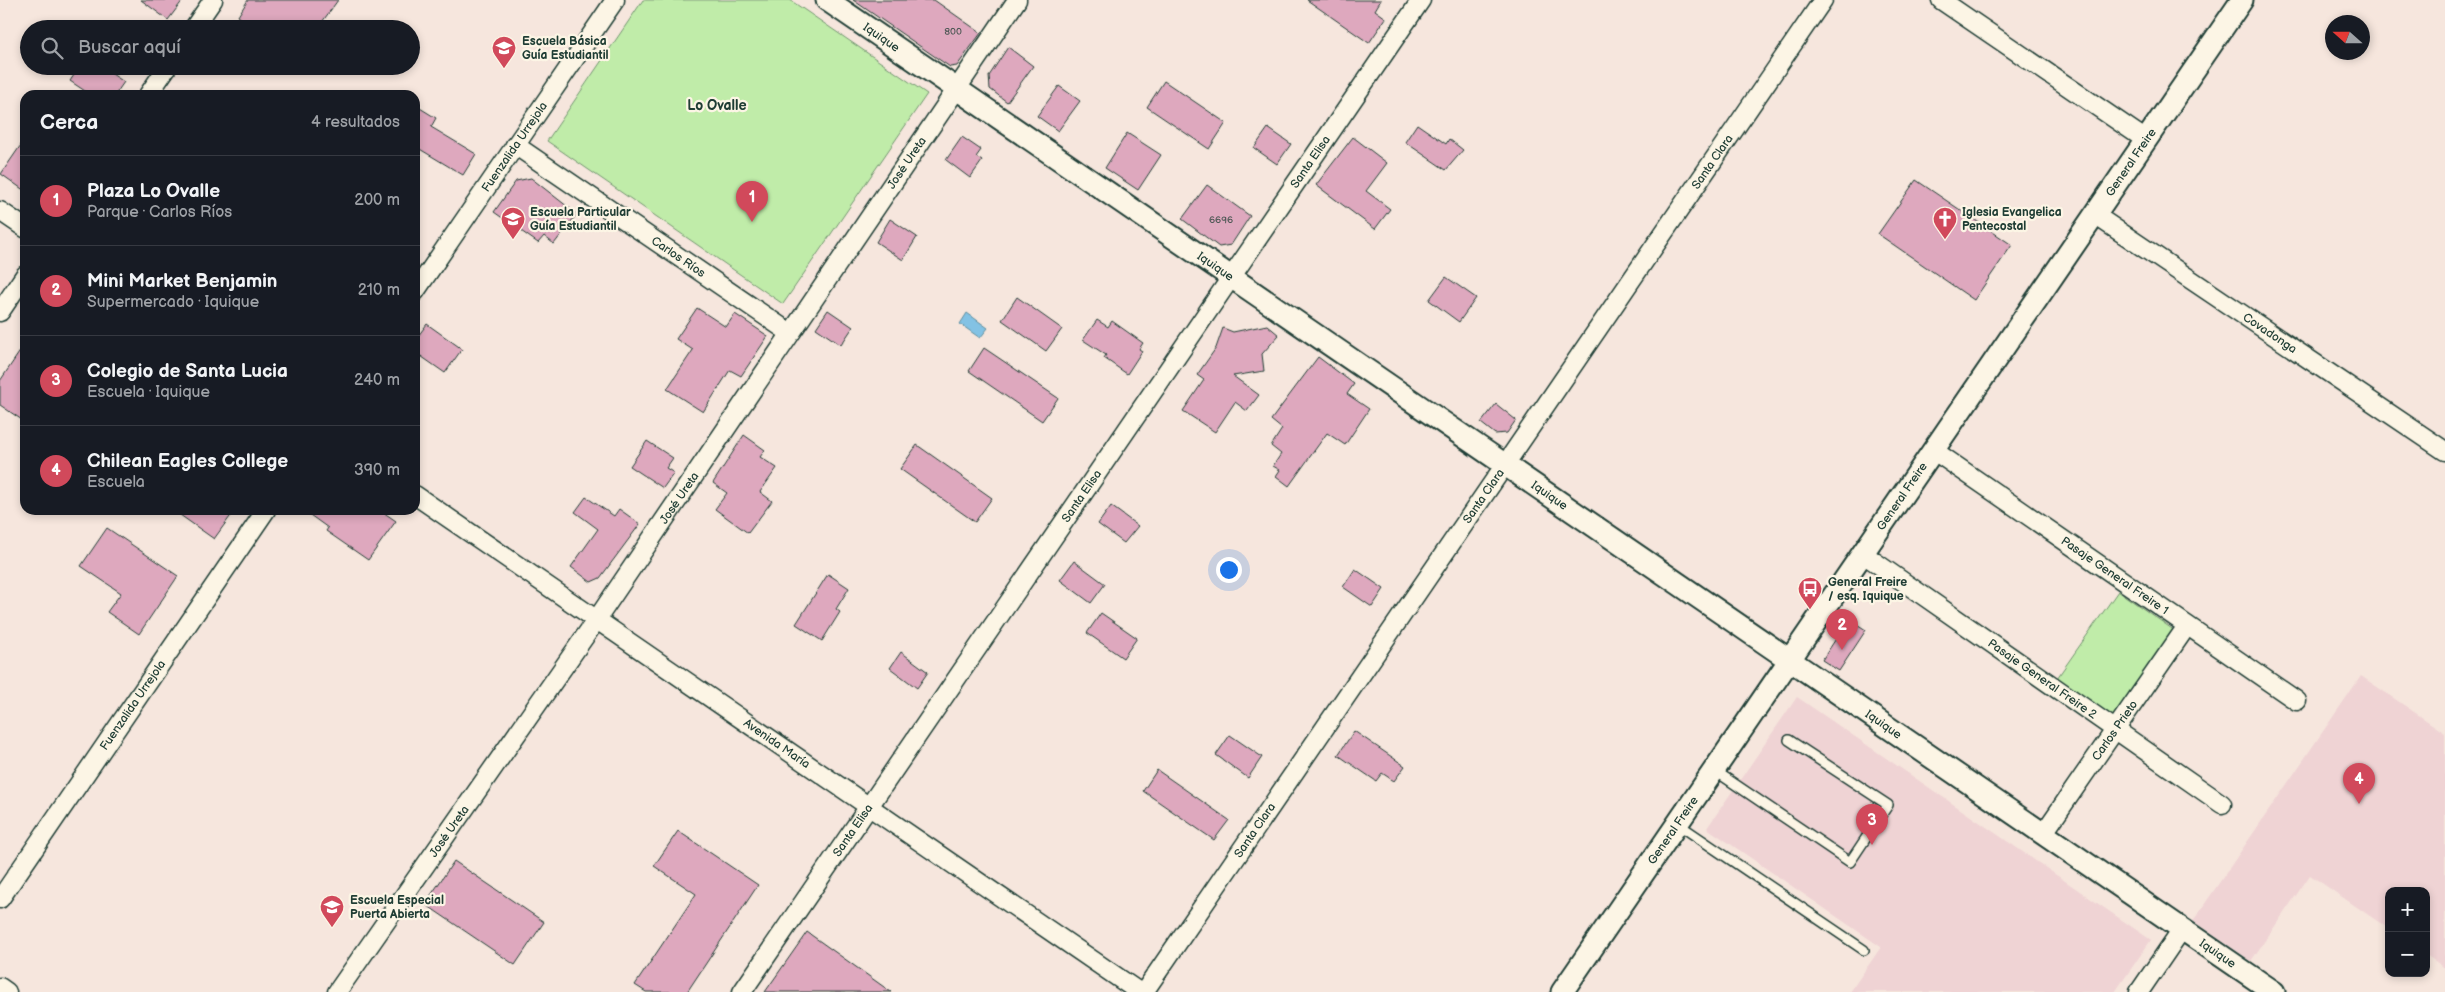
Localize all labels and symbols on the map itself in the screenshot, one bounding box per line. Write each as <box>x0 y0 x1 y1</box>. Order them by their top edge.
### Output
north arrow <box>2325 15 2370 60</box>
street label: Iquique <box>860 20 903 55</box>
house number: 800 <box>944 26 962 38</box>
place label: Escuela Básica Guía Estudiantil <box>522 34 609 63</box>
school or university icon: Escuela Básica Guía Estudiantil <box>491 35 517 69</box>
district label: Lo Ovalle <box>687 97 747 114</box>
street label: Fuenzalida Urrejola <box>478 99 551 195</box>
street label: General Freire <box>2102 125 2159 199</box>
street label: Santa Clara <box>1688 131 1736 192</box>
street label: Santa Elisa <box>1287 133 1334 191</box>
street label: José Ureta <box>884 134 930 192</box>
pin: 1 <box>736 181 768 222</box>
place label: Escuela Particular Guía Estudiantil <box>530 205 631 234</box>
place label: Iglesia Evangelica Pentecostal <box>1962 205 2062 234</box>
school or university icon: Escuela Particular Guía Estudiantil <box>500 206 526 240</box>
church icon: Iglesia Evangelica Pentecostal <box>1932 206 1958 240</box>
house number: 6696 <box>1209 214 1233 226</box>
street label: Carlos Ríos <box>648 233 709 281</box>
street label: Iquique <box>1194 249 1237 284</box>
street label: Covadonga <box>2240 309 2300 357</box>
street label: General Freire <box>1873 459 1930 533</box>
street label: Santa Clara <box>1459 466 1508 526</box>
street label: Santa Elisa <box>1058 467 1105 525</box>
street label: José Ureta <box>656 469 702 527</box>
street label: Iquique <box>1528 478 1571 513</box>
street label: Pasaje General Freire 1 <box>2058 533 2171 618</box>
your location <box>1216 557 1242 583</box>
place label: General Freire / esq. Iquique <box>1828 575 1907 604</box>
bus stop icon: General Freire / esq. Iquique <box>1797 576 1823 610</box>
pin: 2 <box>1826 609 1858 650</box>
street label: Pasaje General Freire 2 <box>1985 636 2100 722</box>
street label: Fuenzalida Urrejola <box>97 657 169 753</box>
street label: Carlos Prieto <box>2089 697 2141 764</box>
street label: Iquique <box>1862 707 1905 742</box>
street label: Avenida María <box>741 715 813 772</box>
pin: 4 <box>2343 763 2375 804</box>
street label: General Freire <box>1644 793 1701 867</box>
street label: Santa Clara <box>1231 800 1279 861</box>
street label: Santa Elisa <box>829 801 876 859</box>
street label: José Ureta <box>426 802 472 860</box>
pin: 3 <box>1856 804 1888 845</box>
place label: Escuela Especial Puerta Abierta <box>350 893 444 922</box>
school or university icon: Escuela Especial Puerta Abierta <box>319 894 345 928</box>
street label: Iquique <box>2196 936 2239 971</box>

